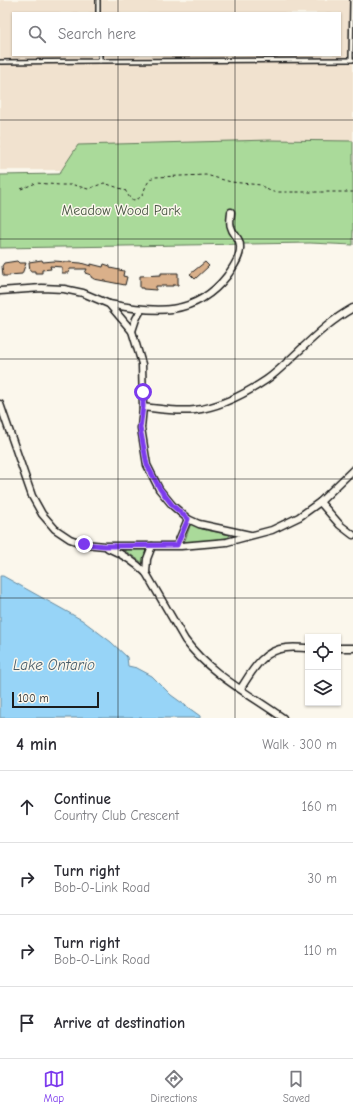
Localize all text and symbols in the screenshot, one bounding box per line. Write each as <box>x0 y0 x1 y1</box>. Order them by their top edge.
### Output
search box <box>12 12 341 56</box>
icon: search <box>26 23 48 45</box>
text: Search here <box>58 25 136 43</box>
park label: Meadow Wood Park <box>61 202 181 219</box>
route start <box>134 383 152 401</box>
route end <box>75 535 93 553</box>
map controls <box>305 634 341 706</box>
button: locate <box>305 634 341 670</box>
water label: Lake Ontario <box>13 656 95 674</box>
button: layers <box>305 670 341 706</box>
scale bar <box>12 690 99 709</box>
text: 100 m <box>18 692 49 705</box>
text: 4 min <box>16 735 57 754</box>
text: Walk · 300 m <box>262 737 337 752</box>
text: Continue <box>54 790 111 808</box>
icon: ahead <box>16 796 38 818</box>
text: 160 m <box>302 799 337 814</box>
text: Country Club Crescent <box>54 808 179 823</box>
text: Turn right <box>54 862 120 880</box>
icon: right <box>16 868 38 890</box>
text: 30 m <box>307 871 337 886</box>
text: Bob-O-Link Road <box>54 880 150 895</box>
text: Turn right <box>54 934 120 952</box>
icon: right <box>16 940 38 962</box>
text: 110 m <box>304 943 337 958</box>
text: Bob-O-Link Road <box>54 952 150 967</box>
icon: arrive <box>16 1012 38 1034</box>
text: Arrive at destination <box>54 1014 185 1032</box>
tab: Map <box>43 1068 65 1105</box>
tab: Directions <box>151 1068 197 1105</box>
tab: Saved <box>283 1068 310 1105</box>

